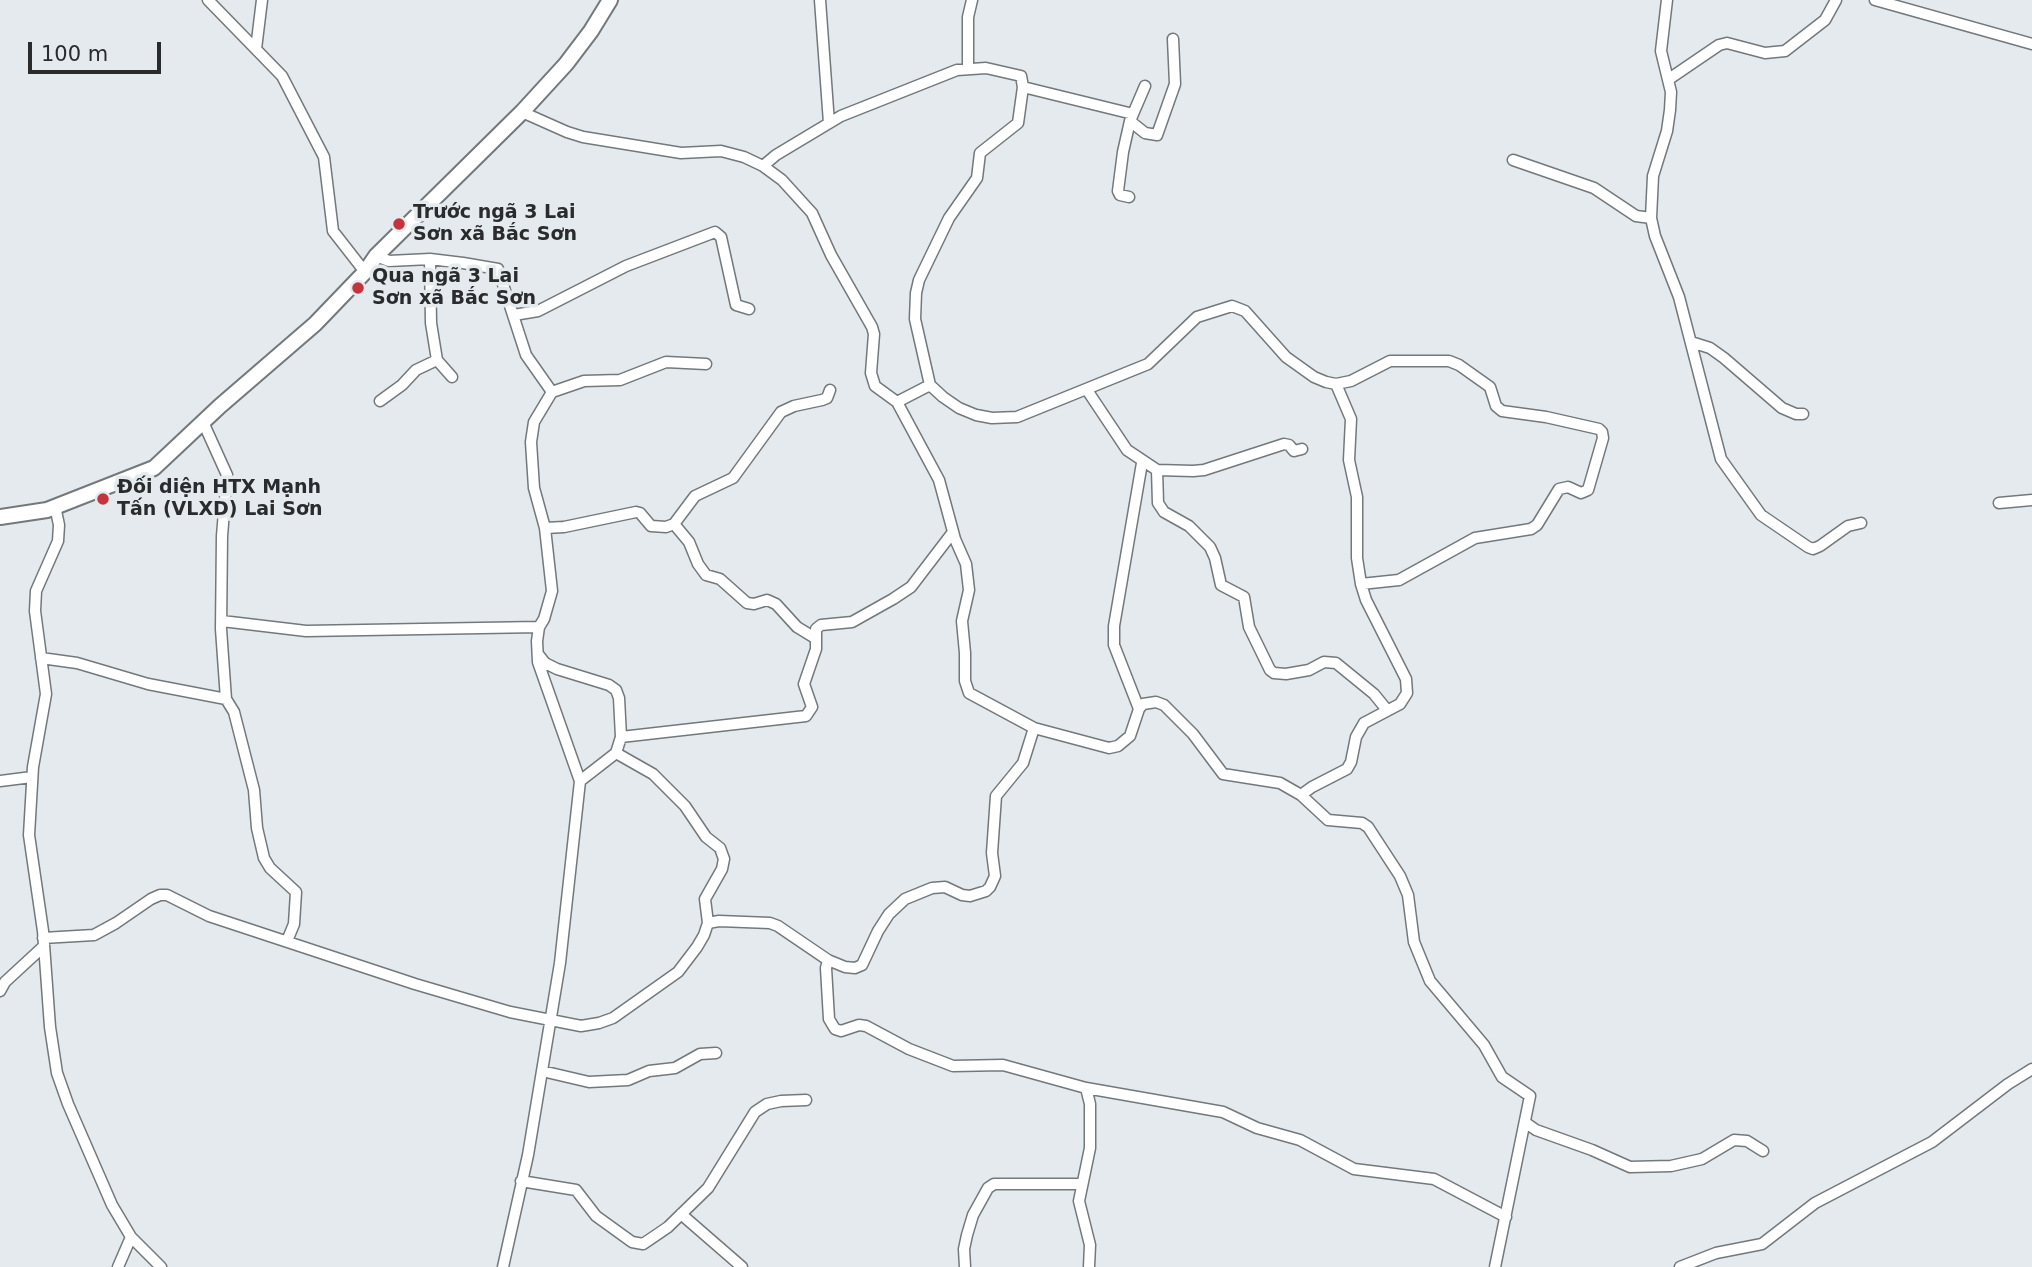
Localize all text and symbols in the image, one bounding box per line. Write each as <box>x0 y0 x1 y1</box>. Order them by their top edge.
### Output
scale bar <box>32 28 164 72</box>
text: 100 m <box>41 42 108 66</box>
place label: Trước ngã 3 Lai Sơn xã Bắc Sơn <box>413 202 577 246</box>
marker: Trước ngã 3 Lai Sơn xã Bắc Sơn <box>391 216 407 232</box>
place label: Qua ngã 3 Lai Sơn xã Bắc Sơn <box>372 266 536 310</box>
marker: Qua ngã 3 Lai Sơn xã Bắc Sơn <box>350 280 366 296</box>
place label: Đối diện HTX Mạnh Tấn (VLXD) Lai Sơn <box>117 477 322 521</box>
marker: Đối diện HTX Mạnh Tấn (VLXD) Lai Sơn <box>95 491 111 507</box>

